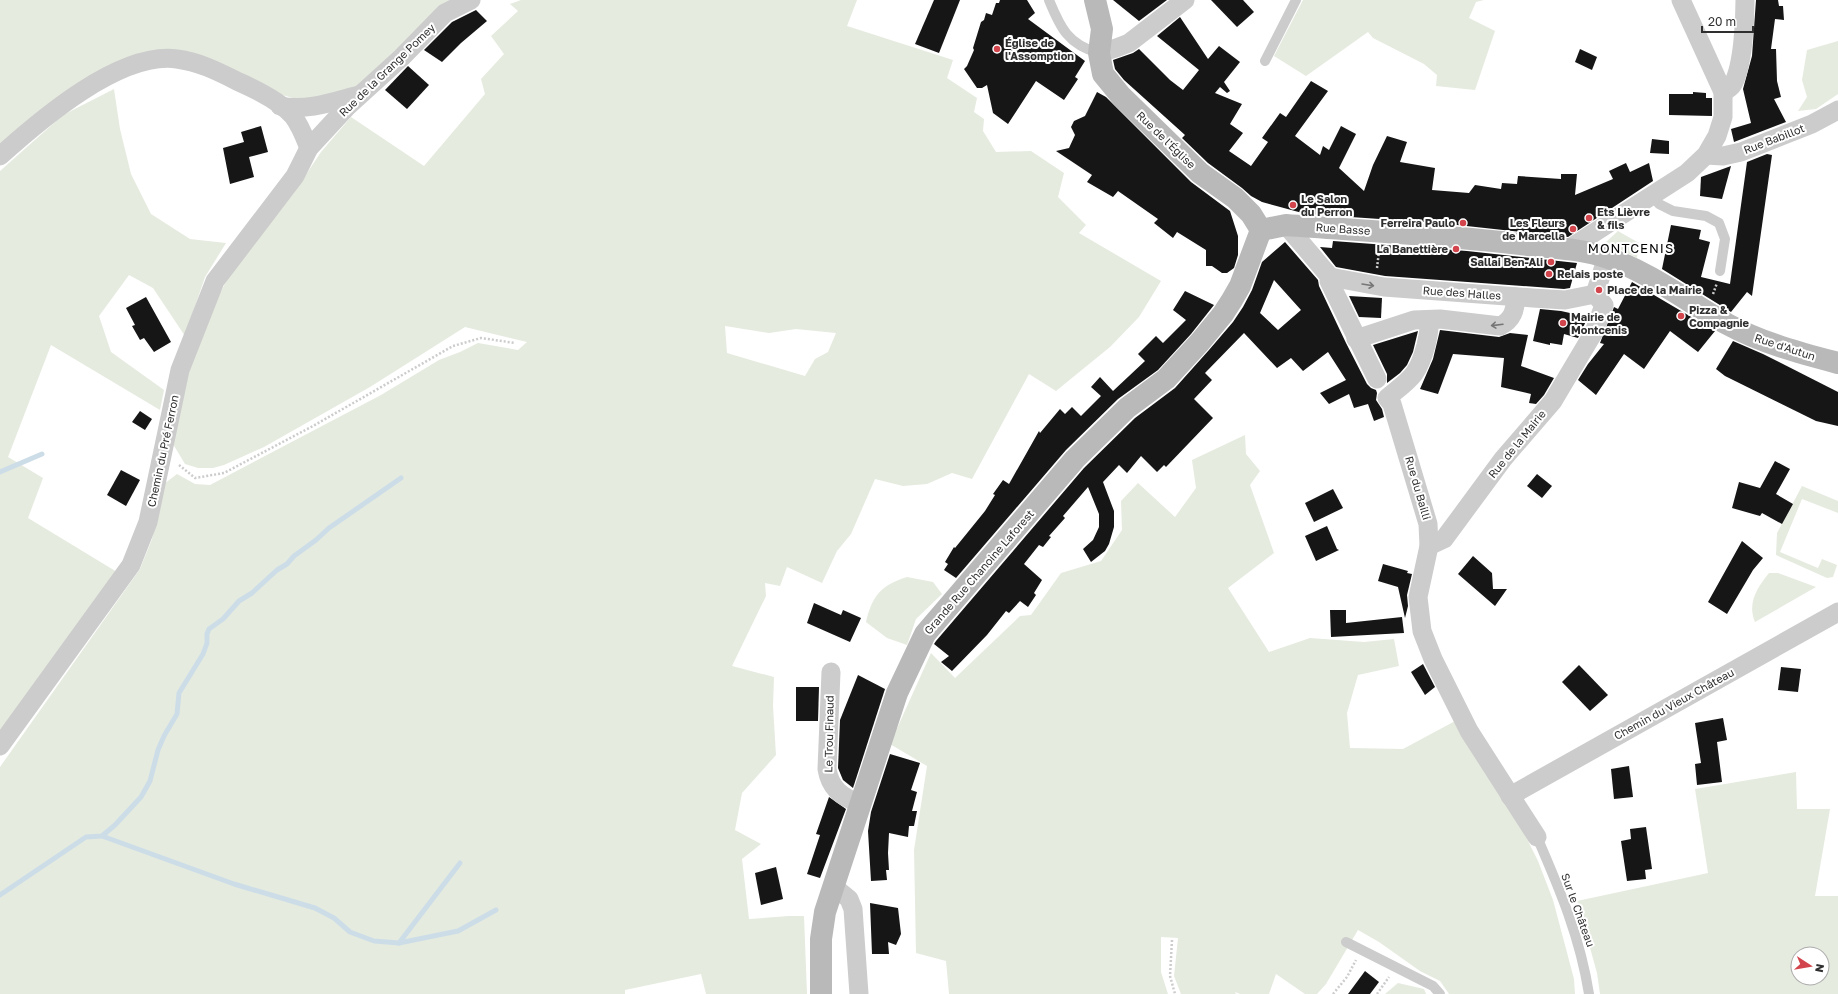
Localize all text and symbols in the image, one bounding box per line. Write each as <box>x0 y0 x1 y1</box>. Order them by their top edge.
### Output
scale bar <box>1702 8 1753 34</box>
text: 20 m <box>1708 14 1736 29</box>
street label: Rue de la Grange Pomey <box>336 21 437 119</box>
place label: Église de l'Assomption <box>1005 36 1074 62</box>
marker: Église de l'Assomption <box>992 44 1002 54</box>
street label: Rue de l'Église <box>1134 108 1198 171</box>
street label: Rue Babillot <box>1741 121 1806 156</box>
place label: Le Salon du Perron <box>1301 192 1353 218</box>
marker: Le Salon du Perron <box>1288 200 1298 210</box>
place label: Ets Lièvre & fils <box>1597 205 1650 231</box>
marker: Ets Lièvre & fils <box>1584 213 1594 223</box>
place label: Ferreira Paulo <box>1381 216 1455 229</box>
place label: Les Fleurs de Marcella <box>1502 216 1565 242</box>
marker: Ferreira Paulo <box>1458 218 1468 228</box>
street label: Rue Basse <box>1315 220 1371 237</box>
marker: Les Fleurs de Marcella <box>1568 224 1578 234</box>
district label: MONTCENIS <box>1588 240 1674 256</box>
place label: La Banettière <box>1376 242 1449 255</box>
marker: La Banettière <box>1451 244 1461 254</box>
place label: Sallai Ben-Ali <box>1470 255 1543 268</box>
marker: Sallai Ben-Ali <box>1546 257 1556 267</box>
place label: Relais poste <box>1557 267 1624 280</box>
marker: Relais poste <box>1544 269 1554 279</box>
one-way arrow <box>1361 281 1374 289</box>
street label: Rue des Halles <box>1422 283 1502 302</box>
place label: Place de la Mairie <box>1607 283 1702 296</box>
marker: Place de la Mairie <box>1594 285 1604 295</box>
place label: Pizza & Compagnie <box>1689 303 1750 329</box>
place label: Mairie de Montcenis <box>1571 310 1627 336</box>
marker: Pizza & Compagnie <box>1676 311 1686 321</box>
marker: Mairie de Montcenis <box>1558 318 1568 328</box>
one-way arrow <box>1491 321 1504 329</box>
street label: Rue d'Autun <box>1753 331 1817 362</box>
street label: Chemin du Pré Ferron <box>144 394 181 508</box>
street label: Rue de la Mairie <box>1485 407 1548 480</box>
street label: Rue du Bailli <box>1403 454 1434 521</box>
street label: Grande Rue Chanoine Laforest <box>921 507 1036 636</box>
street label: Chemin du Vieux Château <box>1612 665 1736 742</box>
street label: Le Trou Finaud <box>821 695 836 773</box>
street label: Sur le Château <box>1559 871 1598 948</box>
north arrow <box>1790 946 1830 986</box>
text: N <box>1813 963 1827 974</box>

